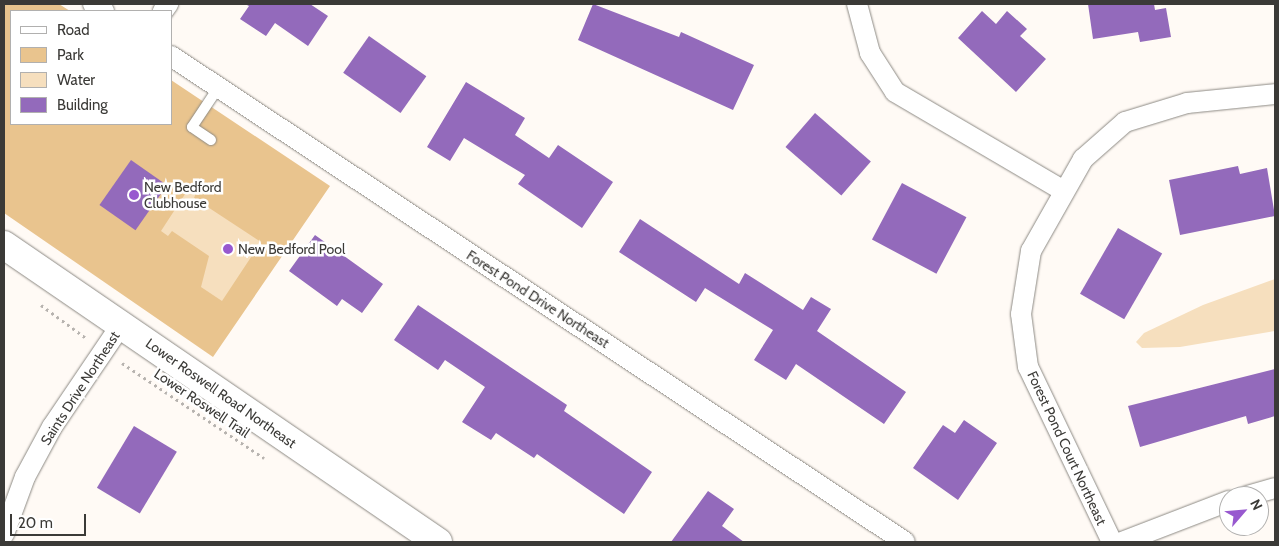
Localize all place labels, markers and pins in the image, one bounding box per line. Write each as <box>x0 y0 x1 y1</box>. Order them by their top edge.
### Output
place label: New Bedford Clubhouse <box>144 179 222 212</box>
marker: New Bedford Clubhouse <box>128 189 140 201</box>
place label: New Bedford Pool <box>238 241 345 257</box>
marker: New Bedford Pool <box>222 243 234 255</box>

